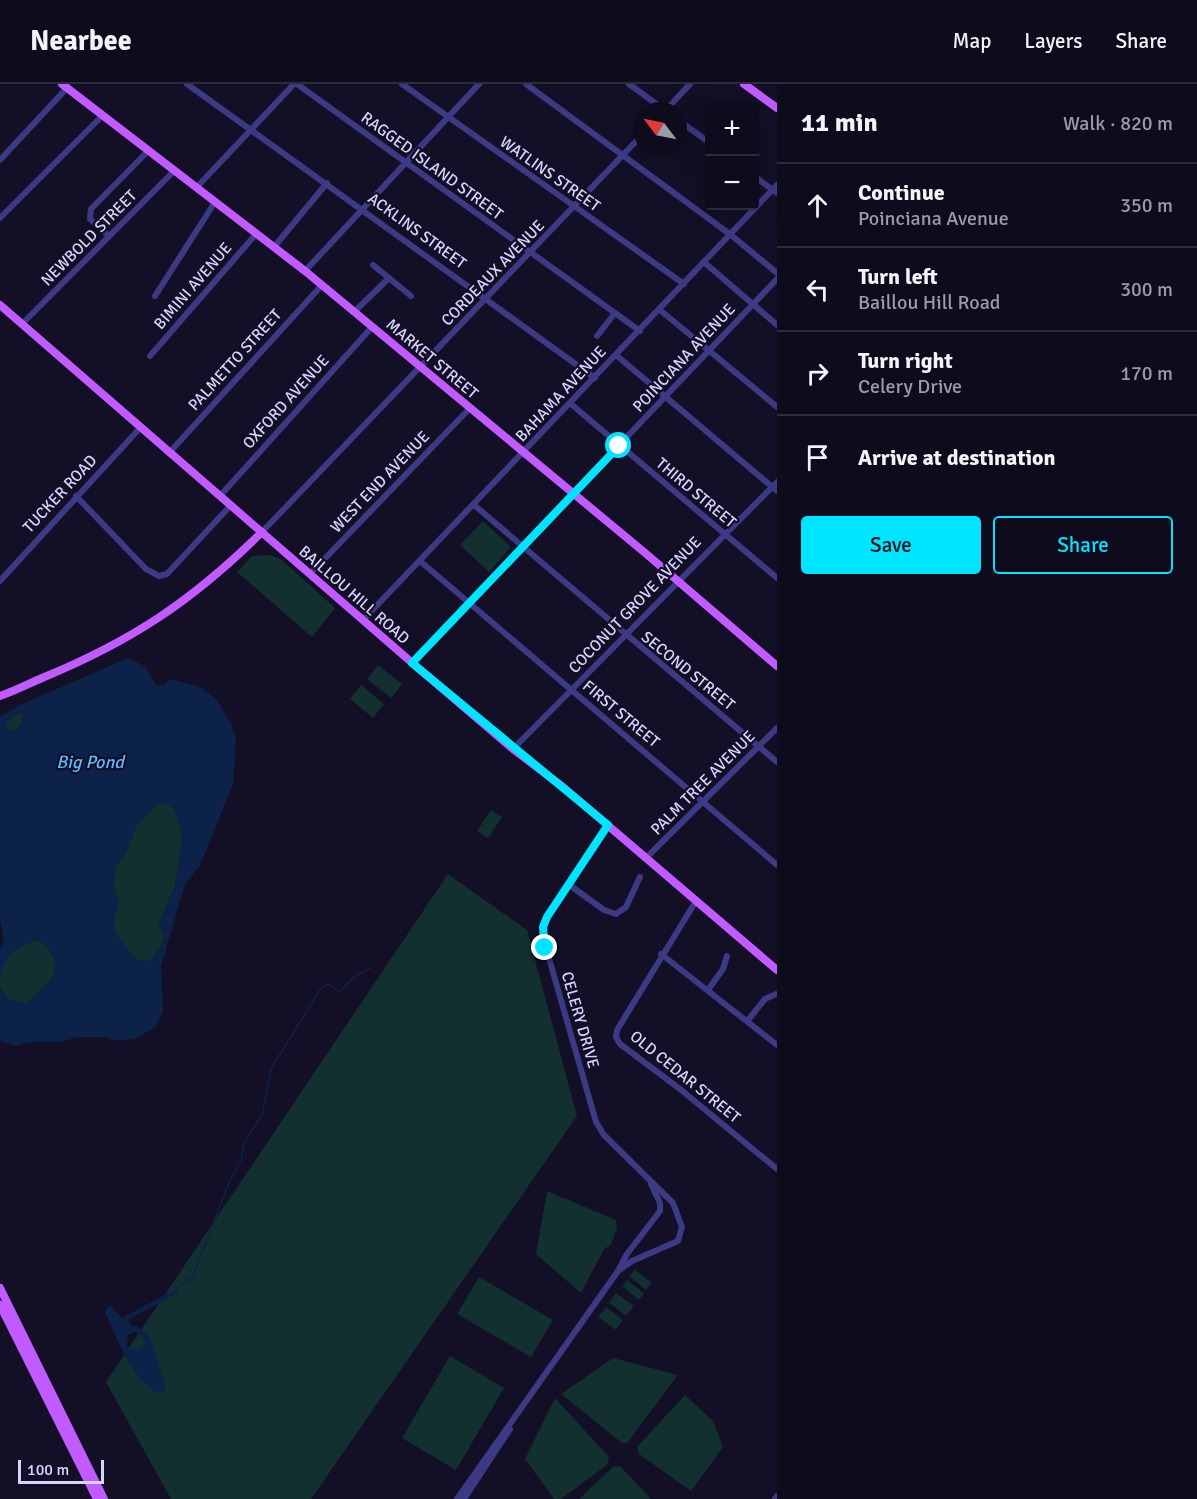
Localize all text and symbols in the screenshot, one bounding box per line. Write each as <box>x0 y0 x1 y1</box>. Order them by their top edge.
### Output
text: Nearbee <box>30 24 132 58</box>
text: Map <box>953 28 991 54</box>
text: Layers <box>1024 28 1082 54</box>
text: Share <box>1115 28 1167 54</box>
north arrow <box>633 102 687 156</box>
map controls <box>705 102 759 210</box>
button: + <box>705 102 759 156</box>
text: 11 min <box>801 107 878 139</box>
street label: RAGGED ISLAND STREET <box>357 108 507 224</box>
text: Walk · 820 m <box>1063 111 1173 136</box>
street label: WATLINS STREET <box>496 132 604 216</box>
button: − <box>705 156 759 210</box>
text: Continue <box>858 179 945 206</box>
street label: NEWBOLD STREET <box>37 186 141 290</box>
street label: ACKLINS STREET <box>364 189 470 274</box>
icon: ahead <box>801 189 834 222</box>
text: 350 m <box>1120 193 1173 218</box>
text: Poinciana Avenue <box>858 206 1009 231</box>
street label: CORDEAUX AVENUE <box>437 216 549 330</box>
street label: BIMINI AVENUE <box>150 238 236 334</box>
text: Turn left <box>858 263 938 290</box>
icon: left <box>801 273 834 306</box>
text: 300 m <box>1120 277 1173 302</box>
text: Baillou Hill Road <box>858 290 1000 315</box>
street label: POINCIANA AVENUE <box>628 299 740 417</box>
street label: PALMETTO STREET <box>184 305 286 415</box>
street label: MARKET STREET <box>382 315 482 403</box>
street label: BAHAMA AVENUE <box>511 342 611 446</box>
text: Turn right <box>858 347 953 374</box>
street label: OXFORD AVENUE <box>239 351 333 453</box>
icon: right <box>801 357 834 390</box>
text: 170 m <box>1120 361 1173 386</box>
text: Celery Drive <box>858 374 962 399</box>
street label: WEST END AVENUE <box>326 427 434 537</box>
route start <box>605 432 631 458</box>
icon: arrive <box>801 441 834 474</box>
text: Arrive at destination <box>858 444 1055 471</box>
street label: TUCKER ROAD <box>19 451 101 537</box>
street label: THIRD STREET <box>652 454 740 532</box>
button: Save <box>801 516 981 574</box>
button: Share <box>993 516 1173 574</box>
street label: COCONUT GROVE AVENUE <box>564 532 706 678</box>
street label: BAILLOU HILL ROAD <box>295 541 413 649</box>
street label: SECOND STREET <box>637 627 739 715</box>
street label: FIRST STREET <box>578 676 664 752</box>
street label: PALM TREE AVENUE <box>647 727 759 839</box>
water label: Big Pond <box>56 751 126 773</box>
route end <box>531 934 557 960</box>
street label: CELERY DRIVE <box>557 969 603 1071</box>
street label: OLD CEDAR STREET <box>626 1026 744 1128</box>
scale bar <box>18 1457 104 1484</box>
text: 100 m <box>27 1460 69 1480</box>

